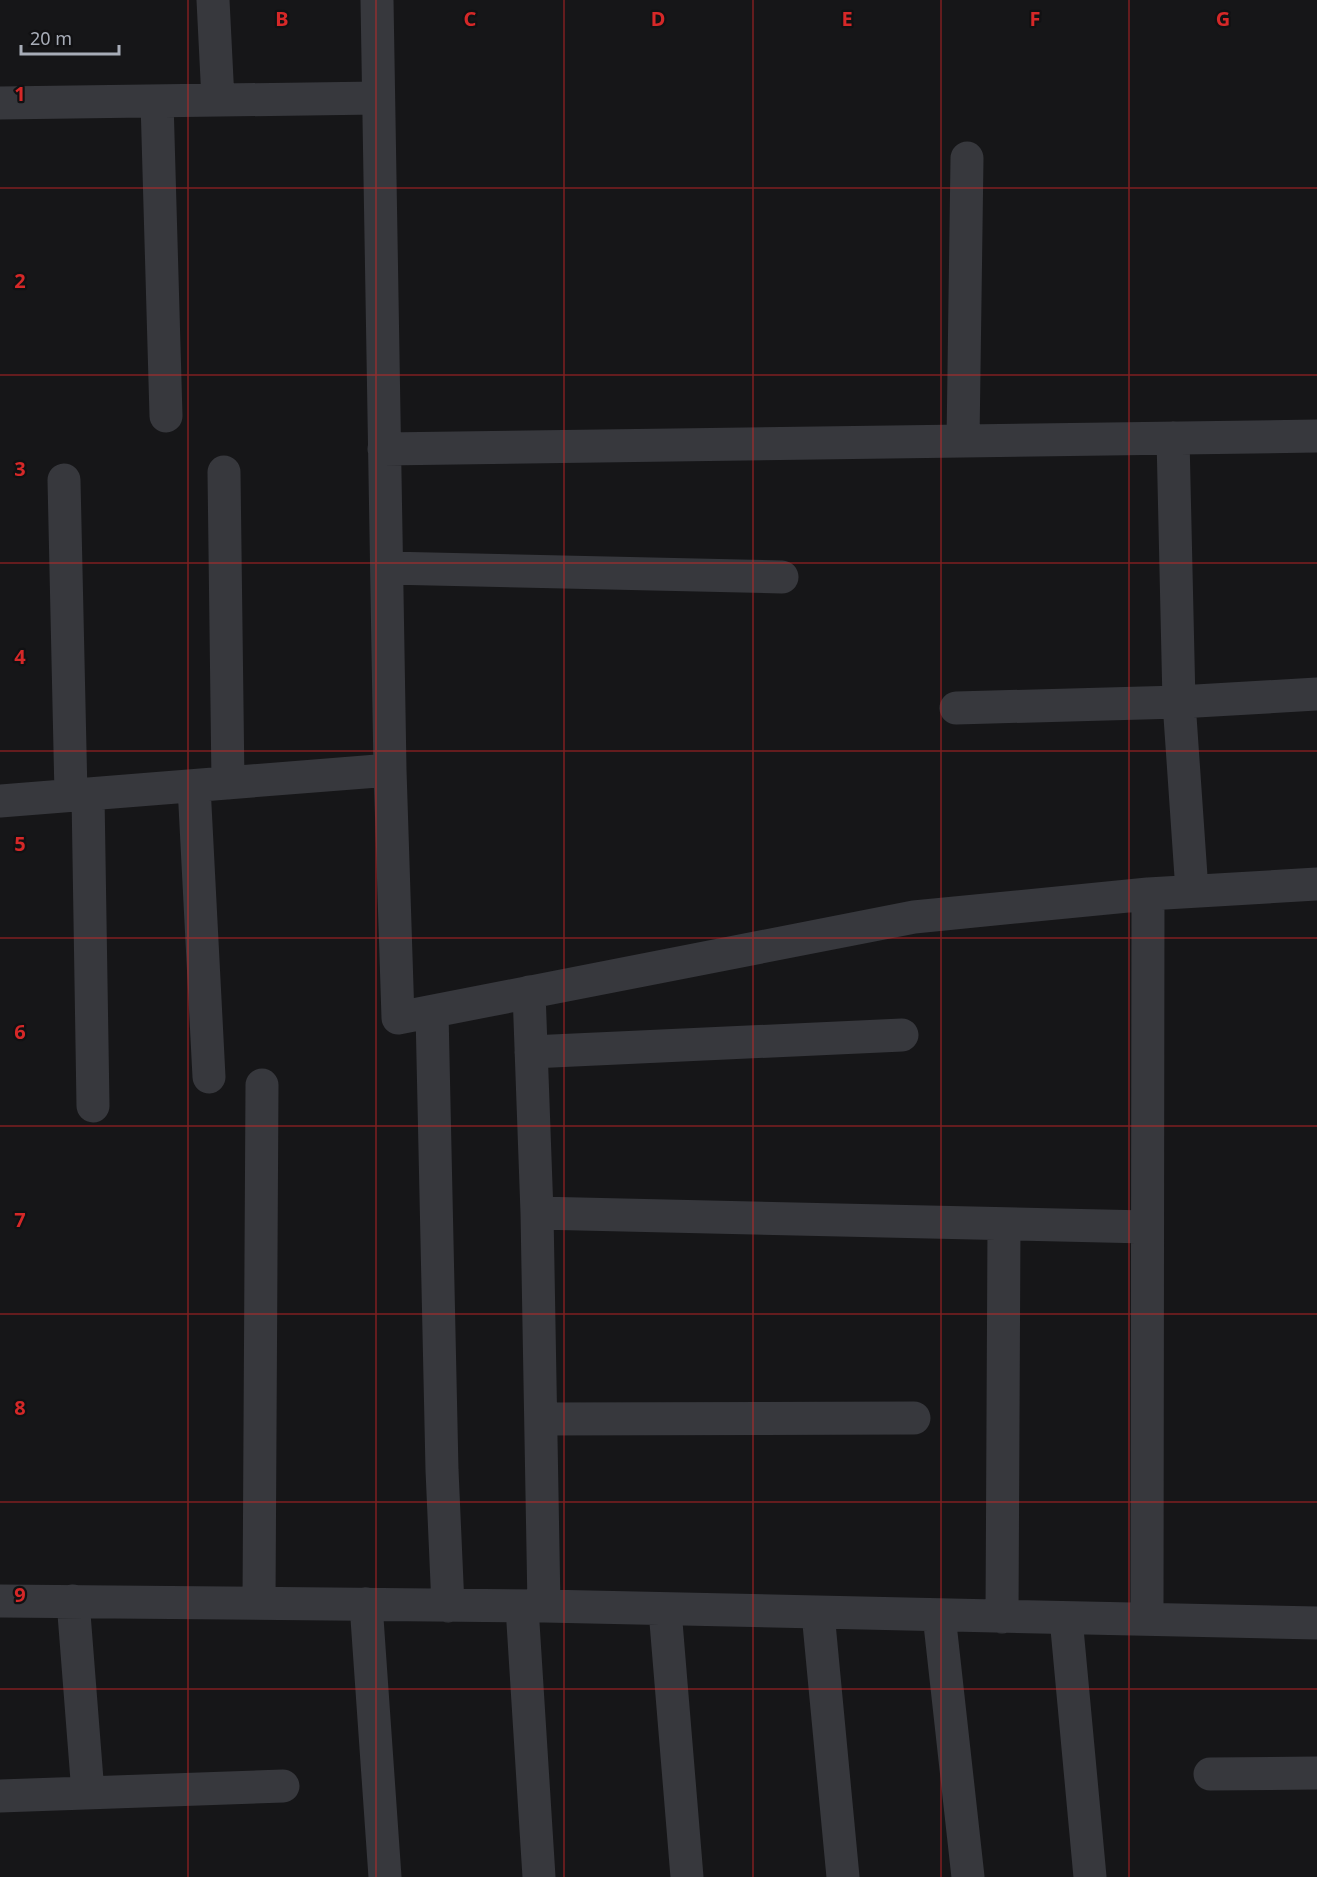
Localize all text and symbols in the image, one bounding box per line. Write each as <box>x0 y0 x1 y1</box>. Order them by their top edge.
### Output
text: B <box>275 5 289 32</box>
text: C <box>464 5 477 32</box>
text: D <box>651 5 665 32</box>
text: E <box>841 5 853 32</box>
text: F <box>1030 5 1040 32</box>
text: G <box>1216 5 1230 32</box>
scale bar <box>21 18 118 56</box>
text: 20 m <box>30 26 72 50</box>
text: 1 <box>14 80 26 107</box>
text: 2 <box>14 267 26 294</box>
text: 3 <box>14 455 26 482</box>
text: 4 <box>14 643 26 670</box>
text: 5 <box>14 830 26 857</box>
text: 6 <box>14 1018 26 1045</box>
text: 7 <box>14 1206 26 1233</box>
text: 8 <box>14 1394 26 1421</box>
text: 9 <box>14 1581 26 1608</box>

